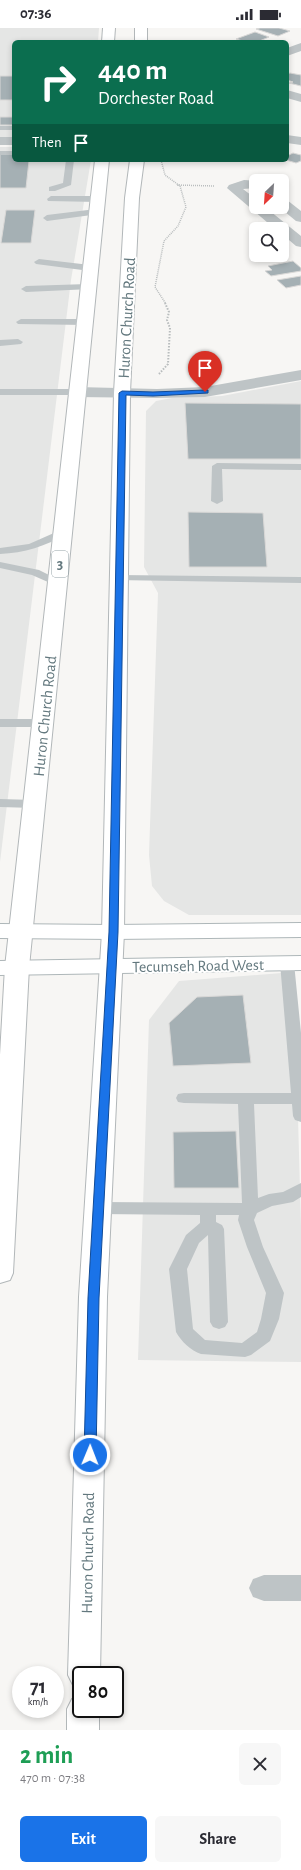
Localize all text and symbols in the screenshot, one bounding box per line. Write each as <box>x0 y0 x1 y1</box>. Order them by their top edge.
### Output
text: 07:36 <box>20 6 51 21</box>
icon: right <box>32 56 84 108</box>
text: 440 m <box>98 57 168 85</box>
text: Dorchester Road <box>98 90 214 108</box>
icon: arrive <box>70 132 92 154</box>
text: Then <box>32 135 62 150</box>
north arrow <box>249 174 289 214</box>
map controls <box>249 174 289 262</box>
button: search <box>249 222 289 262</box>
street label: Huron Church Road <box>116 257 138 379</box>
pin <box>188 351 222 392</box>
icon: arrive <box>194 357 216 379</box>
road number: 3 <box>52 551 68 577</box>
street label: Huron Church Road <box>31 655 59 777</box>
street label: Tecumseh Road West <box>132 957 264 975</box>
position arrow <box>69 1434 111 1476</box>
street label: Huron Church Road <box>79 1492 97 1614</box>
speed limit sign: 80 <box>72 1666 124 1718</box>
text: 71 <box>30 1677 46 1697</box>
text: km/h <box>28 1697 48 1707</box>
button: close <box>239 1743 281 1785</box>
text: 2 min <box>20 1744 73 1768</box>
text: 470 m · 07:38 <box>20 1772 85 1785</box>
button: Exit <box>20 1816 147 1862</box>
button: Share <box>155 1816 281 1862</box>

